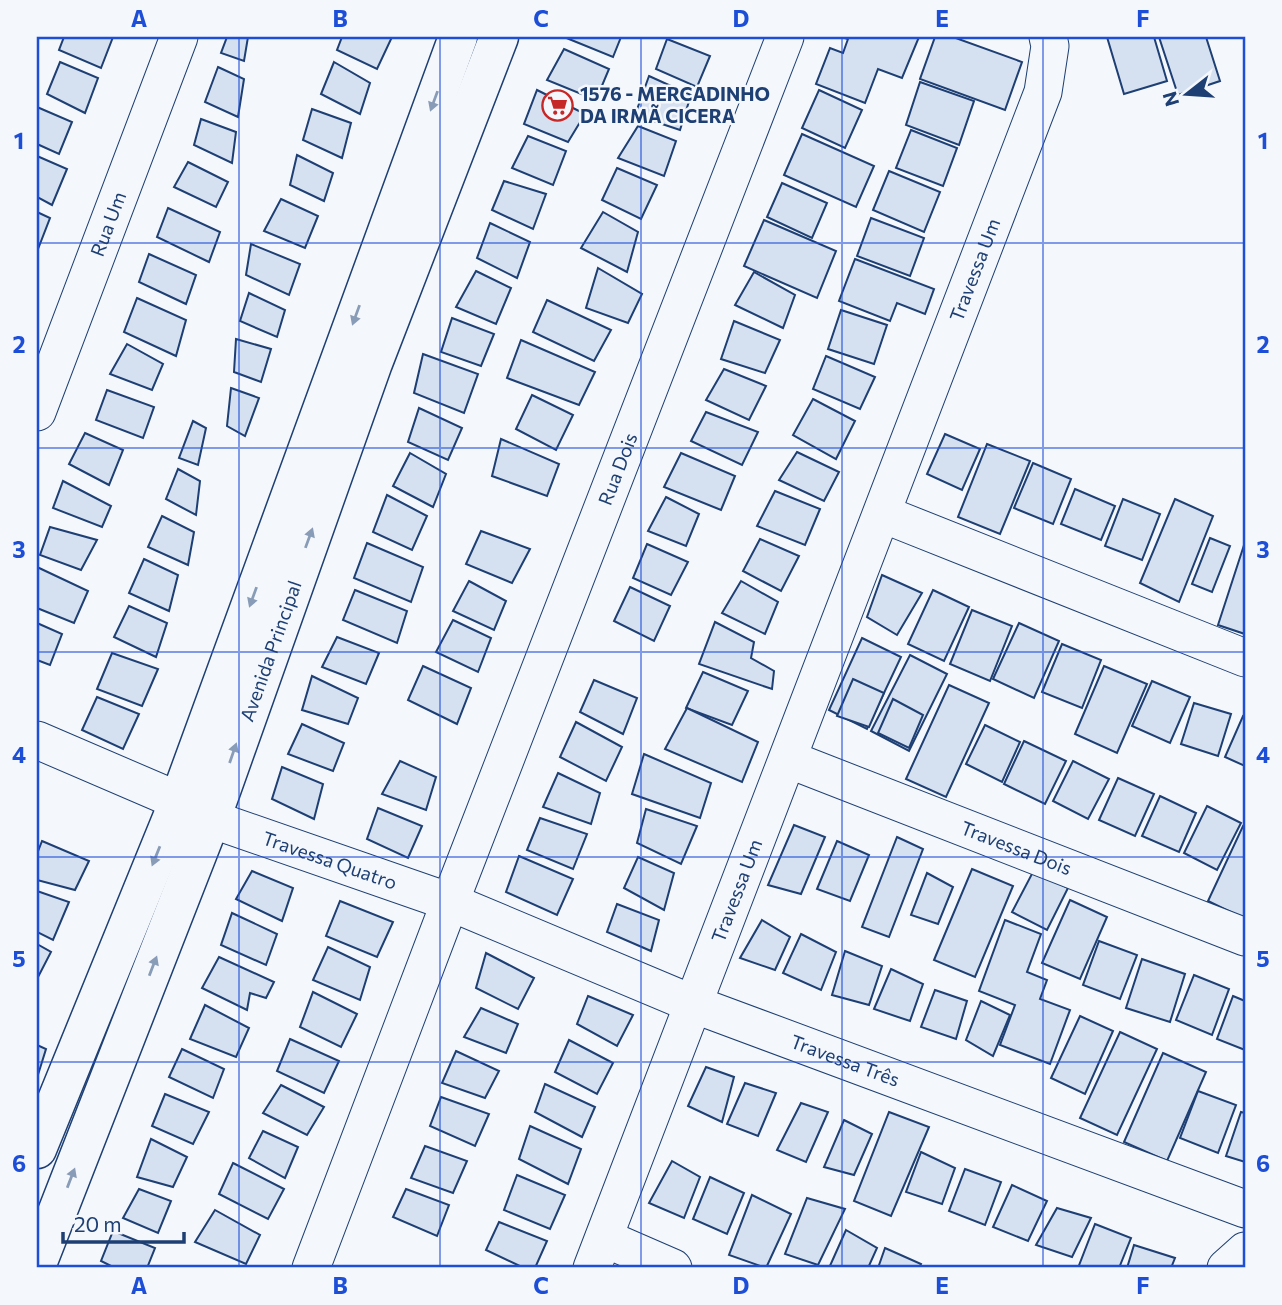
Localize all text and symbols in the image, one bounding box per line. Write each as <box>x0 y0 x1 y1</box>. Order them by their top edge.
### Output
text: A <box>131 4 148 32</box>
text: B <box>332 4 348 32</box>
text: C <box>533 4 549 32</box>
text: D <box>733 4 750 32</box>
text: E <box>935 4 949 32</box>
text: F <box>1136 4 1150 32</box>
north arrow <box>1152 60 1222 130</box>
place label: 1576 - MERCADINHO DA IRMÃ CICERA <box>580 82 770 127</box>
supermarket icon: 1576 - MERCADINHO DA IRMÃ CICERA <box>540 88 574 122</box>
text: N <box>1157 89 1183 109</box>
one-way arrow <box>429 90 440 111</box>
text: 1 <box>14 126 24 154</box>
text: 1 <box>1258 126 1268 154</box>
street label: Rua Um <box>85 188 130 259</box>
street label: Travessa Um <box>944 215 1004 324</box>
one-way arrow <box>351 304 362 325</box>
text: 2 <box>12 330 26 358</box>
text: 2 <box>1256 330 1270 358</box>
street label: Rua Dois <box>593 429 642 508</box>
one-way arrow <box>304 528 315 549</box>
text: 3 <box>12 535 26 563</box>
text: 3 <box>1256 535 1270 563</box>
street label: Avenida Principal <box>235 577 306 724</box>
one-way arrow <box>247 587 258 608</box>
text: 4 <box>12 740 26 768</box>
text: 4 <box>1256 740 1270 768</box>
one-way arrow <box>228 742 239 763</box>
street label: Travessa Dois <box>958 816 1075 879</box>
street label: Travessa Quatro <box>260 826 400 894</box>
street label: Travessa Um <box>706 836 766 945</box>
one-way arrow <box>150 846 162 866</box>
text: 5 <box>12 944 26 972</box>
text: 5 <box>1256 944 1270 972</box>
one-way arrow <box>148 955 159 976</box>
street label: Travessa Três <box>788 1029 903 1091</box>
text: 6 <box>12 1149 26 1177</box>
text: 6 <box>1256 1149 1270 1177</box>
one-way arrow <box>65 1167 76 1188</box>
scale bar <box>63 1200 184 1244</box>
text: 20 m <box>74 1211 122 1236</box>
text: A <box>131 1271 148 1299</box>
text: B <box>332 1271 348 1299</box>
text: C <box>533 1271 549 1299</box>
text: D <box>733 1271 750 1299</box>
text: E <box>935 1271 949 1299</box>
text: F <box>1136 1271 1150 1299</box>

